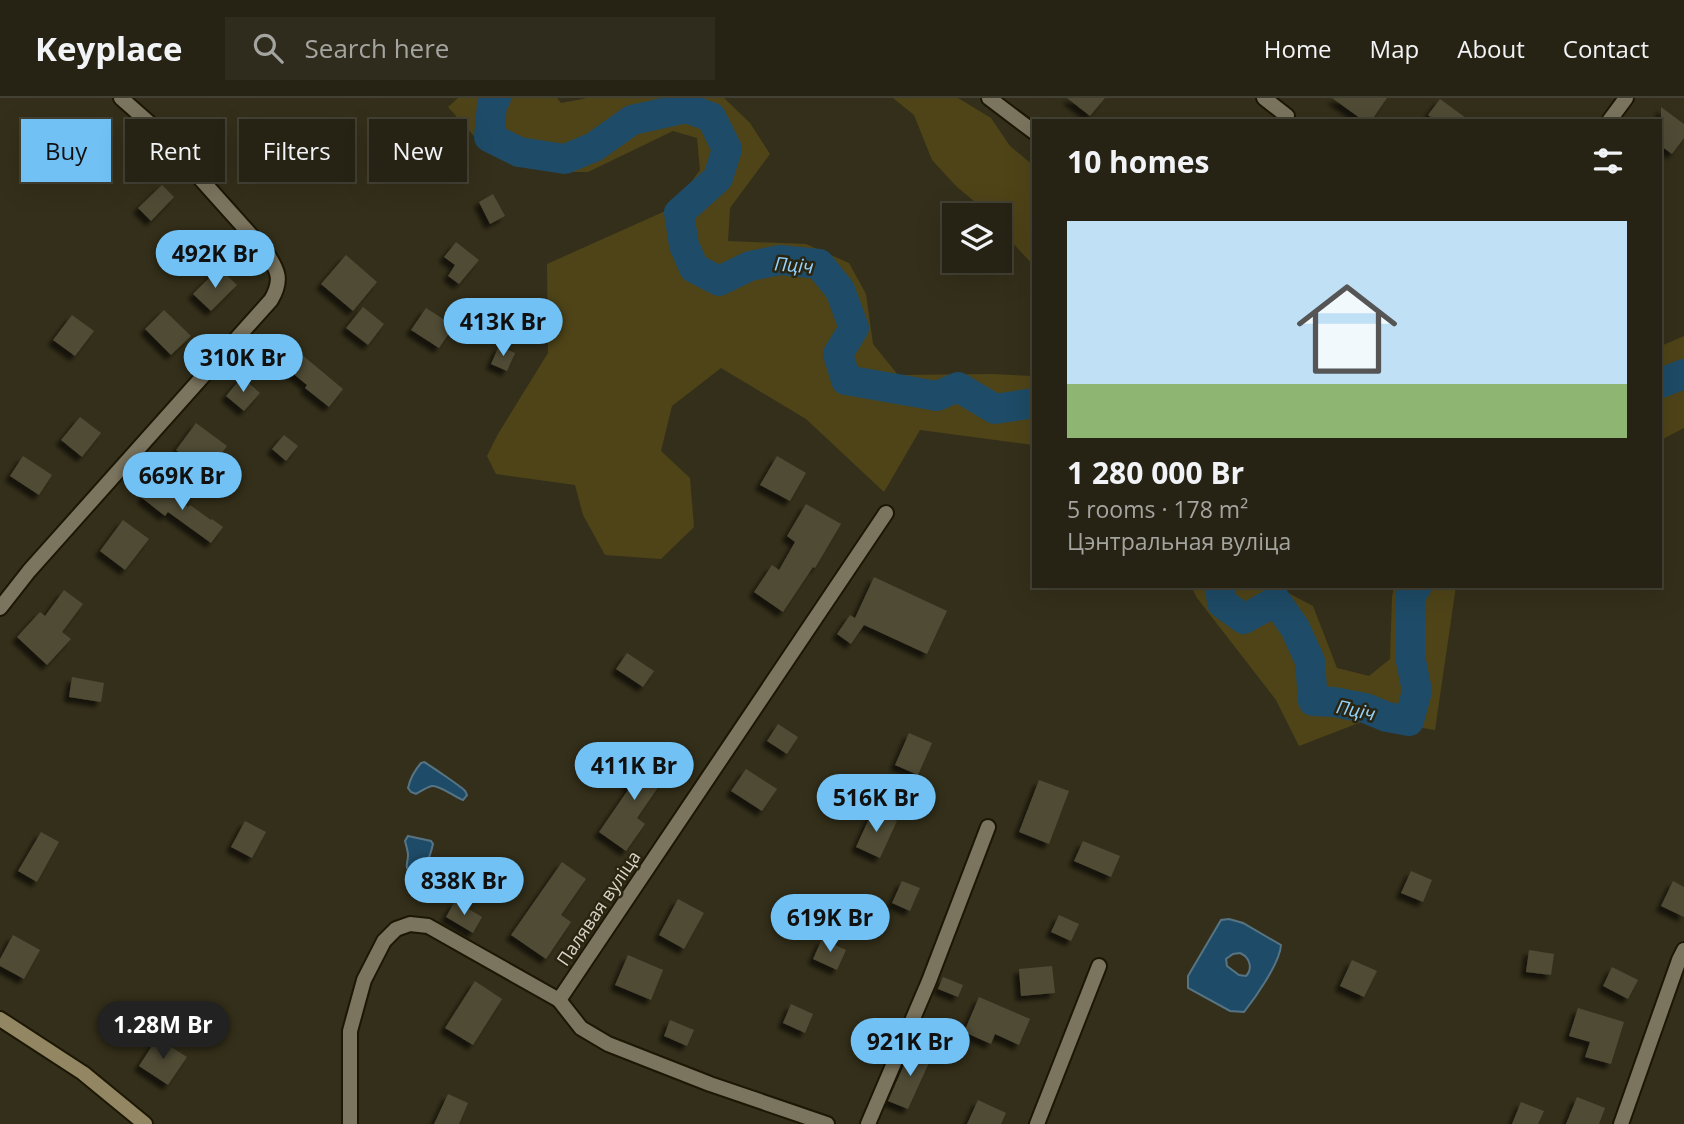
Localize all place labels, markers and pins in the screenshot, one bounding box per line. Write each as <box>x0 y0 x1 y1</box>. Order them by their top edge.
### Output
pin: 492K Br <box>150 230 280 290</box>
pin: 413K Br <box>438 299 568 358</box>
pin: 310K Br <box>178 334 308 394</box>
pin: 669K Br <box>117 452 247 512</box>
pin: 411K Br <box>569 742 699 802</box>
pin: 516K Br <box>811 774 941 834</box>
pin: 838K Br <box>399 858 529 917</box>
pin: 619K Br <box>765 894 895 954</box>
pin: 1.28M Br <box>91 1002 235 1061</box>
pin: 921K Br <box>845 1018 975 1078</box>

